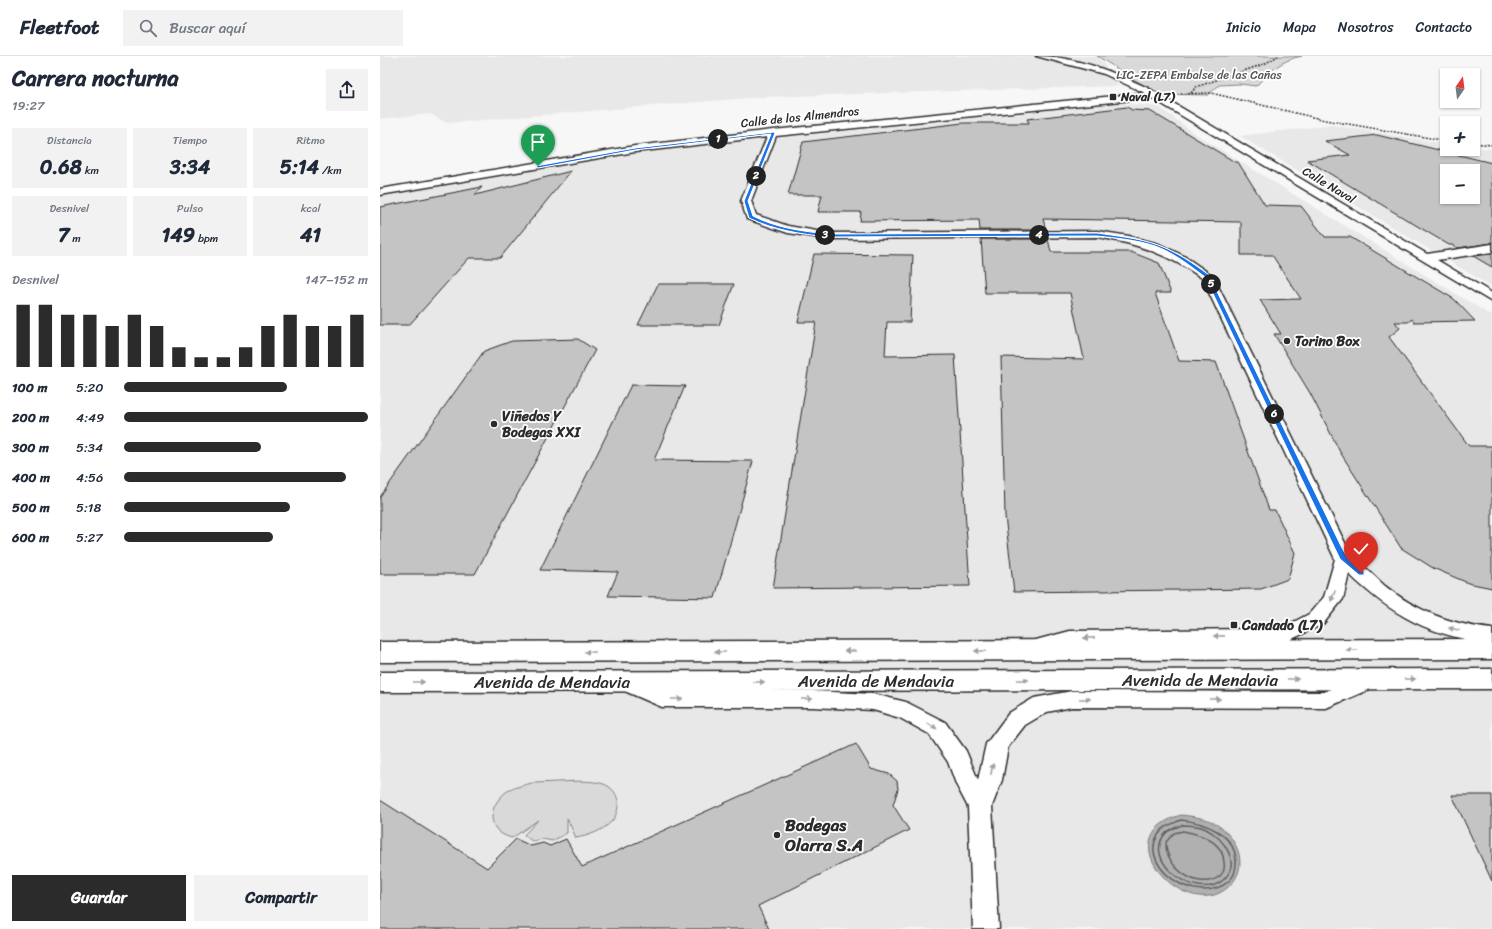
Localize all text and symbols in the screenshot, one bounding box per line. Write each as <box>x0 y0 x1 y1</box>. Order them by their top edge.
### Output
search box <box>123 10 403 46</box>
text: Fleetfoot <box>20 11 99 44</box>
text: Buscar aquí <box>169 15 246 41</box>
text: Inicio <box>1226 15 1261 40</box>
text: Mapa <box>1283 15 1316 40</box>
text: Nosotros <box>1338 15 1393 40</box>
text: Contacto <box>1415 15 1472 40</box>
icon: search <box>137 17 159 39</box>
text: Carrera nocturna <box>12 59 179 98</box>
park label: LIC-ZEPA Embalse de las Cañas <box>1116 64 1282 86</box>
north arrow <box>1440 68 1480 108</box>
map controls <box>1440 68 1480 204</box>
button: share <box>326 69 368 111</box>
place label: Naval (L7) <box>1120 86 1175 108</box>
marker: Naval (L7) <box>1108 92 1118 102</box>
text: 19:27 <box>12 94 44 117</box>
street label: Calle de los Almendros <box>740 100 861 134</box>
button: + <box>1440 116 1480 156</box>
pin <box>521 125 555 166</box>
pin: 1 <box>708 129 728 149</box>
text: 1 <box>716 129 720 148</box>
text: Distancia <box>47 131 92 150</box>
text: Tiempo <box>173 131 207 150</box>
text: Ritmo <box>296 131 325 150</box>
icon: arrive <box>527 131 549 153</box>
text: 0.68 <box>40 150 82 185</box>
text: 3:34 <box>170 150 210 185</box>
text: 5:14 <box>280 150 319 185</box>
street label: Calle Naval <box>1298 160 1361 210</box>
text: km <box>82 161 99 180</box>
text: /km <box>319 161 342 180</box>
button: − <box>1440 164 1480 204</box>
pin: 2 <box>746 166 766 186</box>
text: 2 <box>753 166 759 185</box>
text: Desnivel <box>49 199 89 218</box>
text: Pulso <box>177 199 203 218</box>
text: kcal <box>301 199 321 218</box>
text: 7 <box>58 218 69 253</box>
text: 149 <box>162 218 195 253</box>
text: 41 <box>300 218 321 253</box>
pin: 3 <box>815 225 835 245</box>
text: 3 <box>822 225 828 244</box>
pin: 4 <box>1029 225 1049 245</box>
text: 4 <box>1036 225 1042 244</box>
text: m <box>69 229 81 248</box>
text: bpm <box>195 229 218 248</box>
text: Desnivel <box>12 268 59 291</box>
text: 147–152 m <box>305 268 368 291</box>
pin: 5 <box>1201 274 1221 294</box>
text: 5 <box>1208 274 1214 293</box>
place label: Torino Box <box>1295 329 1360 354</box>
marker: Torino Box <box>1282 336 1292 346</box>
text: 100 m <box>12 376 47 399</box>
text: 5:20 <box>76 376 104 399</box>
place label: Viñedos Y Bodegas XXI <box>502 404 581 445</box>
pin: 6 <box>1264 404 1284 424</box>
text: 6 <box>1271 404 1277 423</box>
text: 200 m <box>12 406 49 429</box>
text: 4:49 <box>76 406 104 429</box>
marker: Viñedos Y Bodegas XXI <box>489 419 499 429</box>
text: 300 m <box>12 436 49 459</box>
text: 5:34 <box>76 436 103 459</box>
text: 400 m <box>12 466 50 489</box>
text: 4:56 <box>76 466 103 489</box>
text: 500 m <box>12 496 50 519</box>
text: 5:18 <box>76 496 101 519</box>
text: 600 m <box>12 526 49 549</box>
text: 5:27 <box>76 526 103 549</box>
pin <box>1344 532 1378 573</box>
icon: check <box>1350 538 1372 560</box>
one-way arrow <box>1329 590 1336 602</box>
place label: Candado (L7) <box>1241 613 1323 638</box>
marker: Candado (L7) <box>1229 620 1239 630</box>
one-way arrow <box>1448 625 1460 631</box>
one-way arrow <box>1213 633 1225 640</box>
one-way arrow <box>1082 635 1095 641</box>
one-way arrow <box>1345 647 1358 653</box>
one-way arrow <box>843 648 856 654</box>
one-way arrow <box>973 648 986 654</box>
one-way arrow <box>583 649 596 655</box>
one-way arrow <box>713 649 726 655</box>
street label: Avenida de Mendavia <box>1121 665 1279 695</box>
street label: Avenida de Mendavia <box>797 666 955 696</box>
street label: Avenida de Mendavia <box>473 667 631 697</box>
one-way arrow <box>1287 676 1300 682</box>
one-way arrow <box>1404 676 1417 682</box>
one-way arrow <box>1017 677 1030 683</box>
one-way arrow <box>413 679 426 685</box>
one-way arrow <box>753 679 766 685</box>
one-way arrow <box>671 696 684 702</box>
one-way arrow <box>801 696 814 702</box>
one-way arrow <box>1079 696 1092 702</box>
one-way arrow <box>1209 696 1222 702</box>
one-way arrow <box>926 722 938 729</box>
one-way arrow <box>989 763 995 775</box>
place label: Bodegas Olarra S.A <box>785 810 863 860</box>
marker: Bodegas Olarra S.A <box>772 830 782 840</box>
button: Guardar <box>12 875 186 921</box>
button: Compartir <box>194 875 368 921</box>

